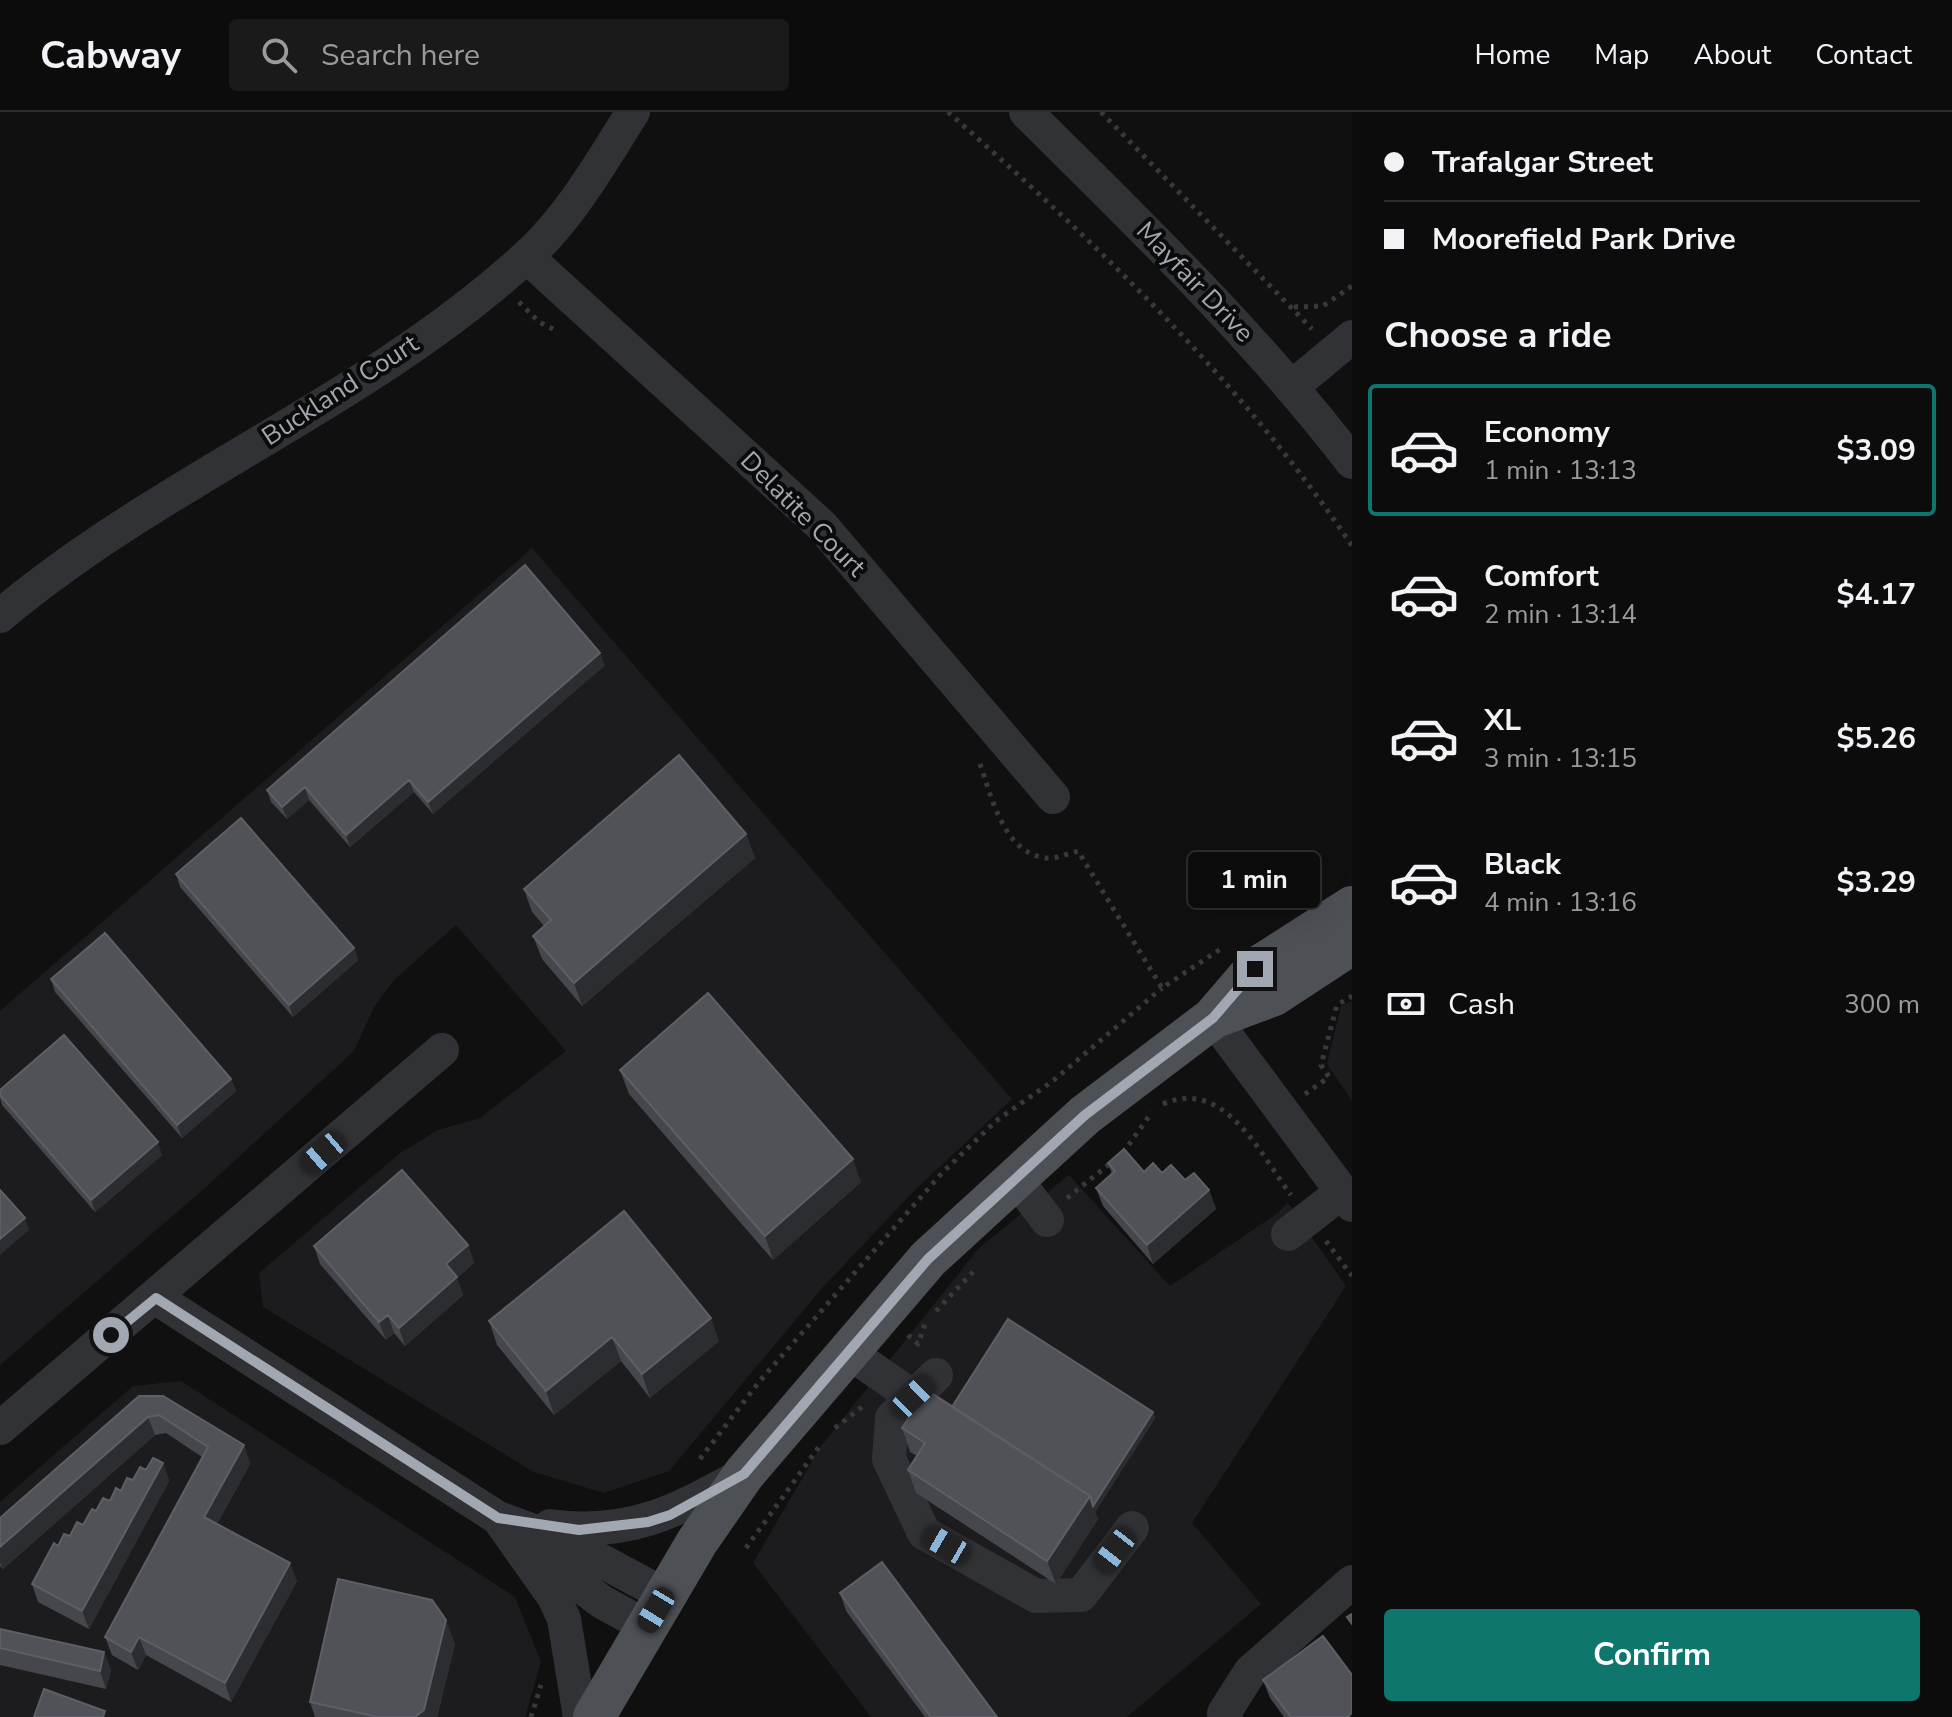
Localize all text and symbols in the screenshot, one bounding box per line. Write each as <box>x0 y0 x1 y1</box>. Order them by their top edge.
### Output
search box <box>229 19 789 91</box>
text: Cabway <box>40 30 181 81</box>
icon: search <box>257 33 301 77</box>
text: Search here <box>321 35 480 76</box>
text: Home <box>1475 36 1550 74</box>
text: Map <box>1594 36 1649 74</box>
text: About <box>1693 36 1771 74</box>
text: Contact <box>1815 36 1912 74</box>
text: Trafalgar Street <box>1432 142 1653 183</box>
street label: Mayfair Drive <box>1128 214 1262 350</box>
text: Moorefield Park Drive <box>1432 219 1736 260</box>
text: Choose a ride <box>1384 311 1612 360</box>
street label: Buckland Court <box>255 326 426 454</box>
text: Economy <box>1484 412 1610 453</box>
icon: car <box>1388 414 1460 486</box>
text: $3.09 <box>1837 430 1916 471</box>
street label: Delatite Court <box>733 444 874 585</box>
text: 1 min · 13:13 <box>1484 453 1637 488</box>
text: Comfort <box>1484 556 1599 597</box>
icon: car <box>1388 558 1460 630</box>
text: $4.17 <box>1837 574 1916 615</box>
text: 2 min · 13:14 <box>1484 597 1637 632</box>
text: XL <box>1484 700 1521 741</box>
icon: car <box>1388 702 1460 774</box>
text: $5.26 <box>1837 718 1916 759</box>
text: 3 min · 13:15 <box>1484 741 1637 776</box>
text: Black <box>1484 844 1561 885</box>
icon: car <box>1388 846 1460 918</box>
callout: 1 min <box>1189 853 1321 909</box>
text: 1 min <box>1220 862 1288 897</box>
text: $3.29 <box>1837 862 1916 903</box>
text: 4 min · 13:16 <box>1484 885 1637 920</box>
route end <box>1237 951 1273 987</box>
icon: cash <box>1384 982 1428 1026</box>
text: Cash <box>1448 984 1515 1025</box>
text: 300 m <box>1844 987 1920 1022</box>
car <box>297 1128 349 1178</box>
route start <box>93 1317 129 1353</box>
car <box>887 1372 939 1422</box>
car <box>919 1523 973 1567</box>
car <box>1091 1524 1139 1576</box>
car <box>633 1583 679 1637</box>
button: Confirm <box>1384 1609 1920 1701</box>

